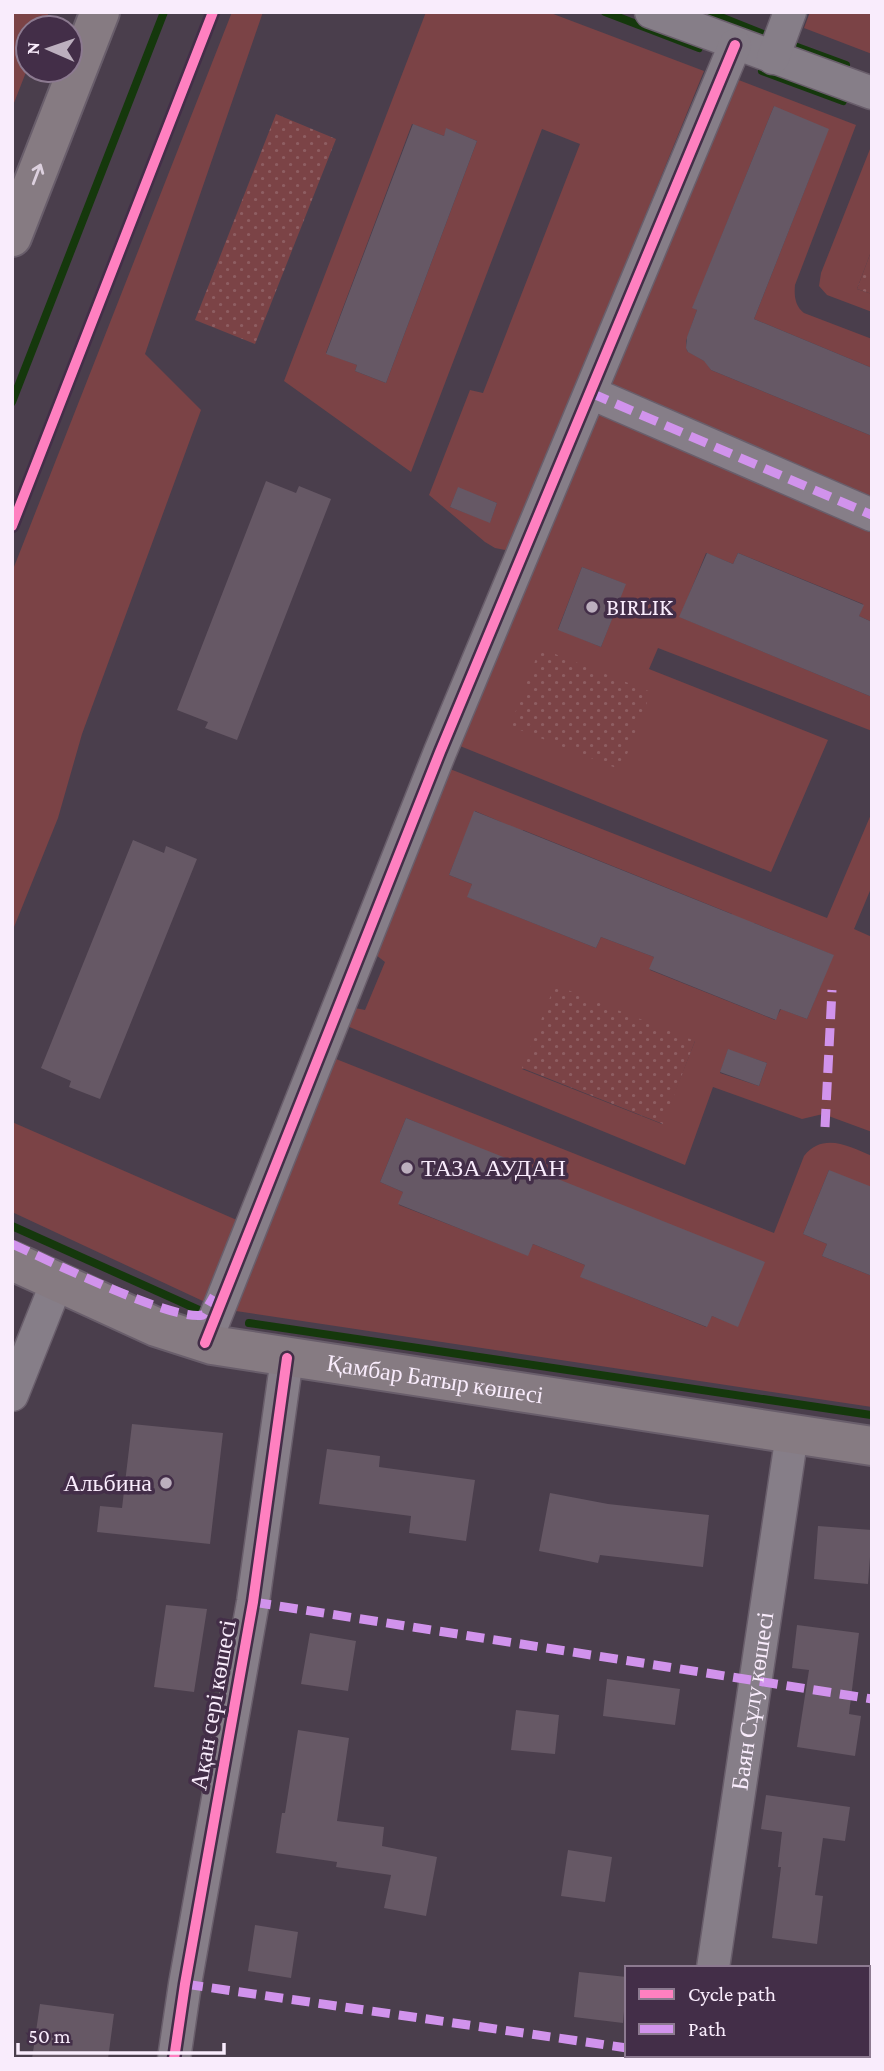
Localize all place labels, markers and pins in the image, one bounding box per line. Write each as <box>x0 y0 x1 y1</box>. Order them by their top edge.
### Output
place label: BIRLIK <box>606 593 673 620</box>
marker: BIRLIK <box>584 599 600 615</box>
place label: ТАЗА АУДАН <box>421 1154 566 1181</box>
marker: ТАЗА АУДАН <box>399 1160 415 1176</box>
place label: Альбина <box>63 1469 152 1496</box>
marker: Альбина <box>158 1475 174 1491</box>

